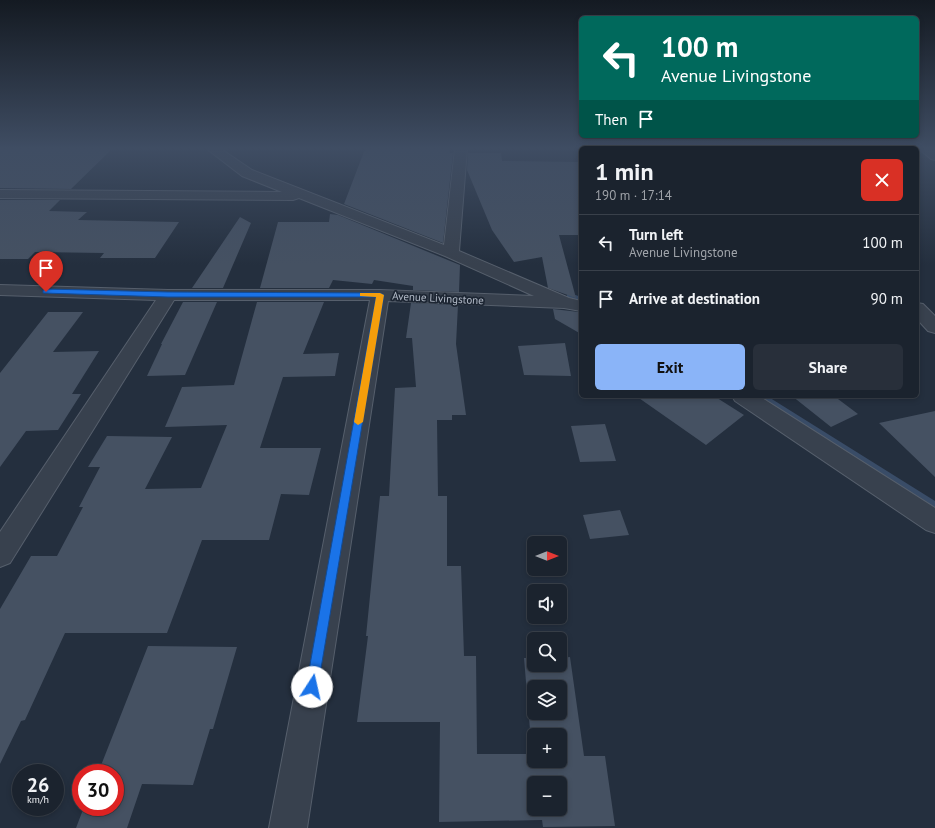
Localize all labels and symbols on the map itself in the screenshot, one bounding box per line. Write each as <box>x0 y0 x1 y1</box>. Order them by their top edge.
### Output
pin <box>29 251 63 292</box>
street label: Avenue Livingstone <box>392 289 485 307</box>
north arrow <box>527 536 567 576</box>
position arrow <box>291 666 333 708</box>
speed limit sign: 30 <box>72 764 124 816</box>

